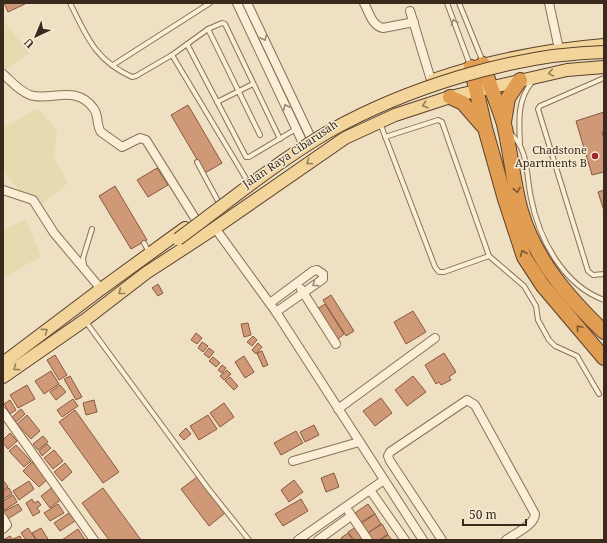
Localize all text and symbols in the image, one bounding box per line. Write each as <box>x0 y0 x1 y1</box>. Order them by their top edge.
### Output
north arrow <box>16 16 56 56</box>
one-way arrow <box>451 19 459 26</box>
one-way arrow <box>259 34 267 42</box>
text: U <box>20 35 37 52</box>
one-way arrow <box>548 69 555 77</box>
one-way arrow <box>421 100 428 108</box>
one-way arrow <box>283 104 291 112</box>
street label: Jalan Raya Cibarusah <box>238 116 340 192</box>
place label: Chadstone Apartments B <box>515 142 587 170</box>
marker: Chadstone Apartments B <box>590 151 600 161</box>
one-way arrow <box>306 157 313 164</box>
one-way arrow <box>512 187 520 193</box>
one-way arrow <box>519 249 527 256</box>
one-way arrow <box>313 280 320 287</box>
one-way arrow <box>119 287 126 294</box>
one-way arrow <box>576 325 583 333</box>
one-way arrow <box>41 329 48 336</box>
one-way arrow <box>13 363 20 371</box>
scale bar <box>463 501 526 527</box>
text: 50 m <box>469 506 497 523</box>

